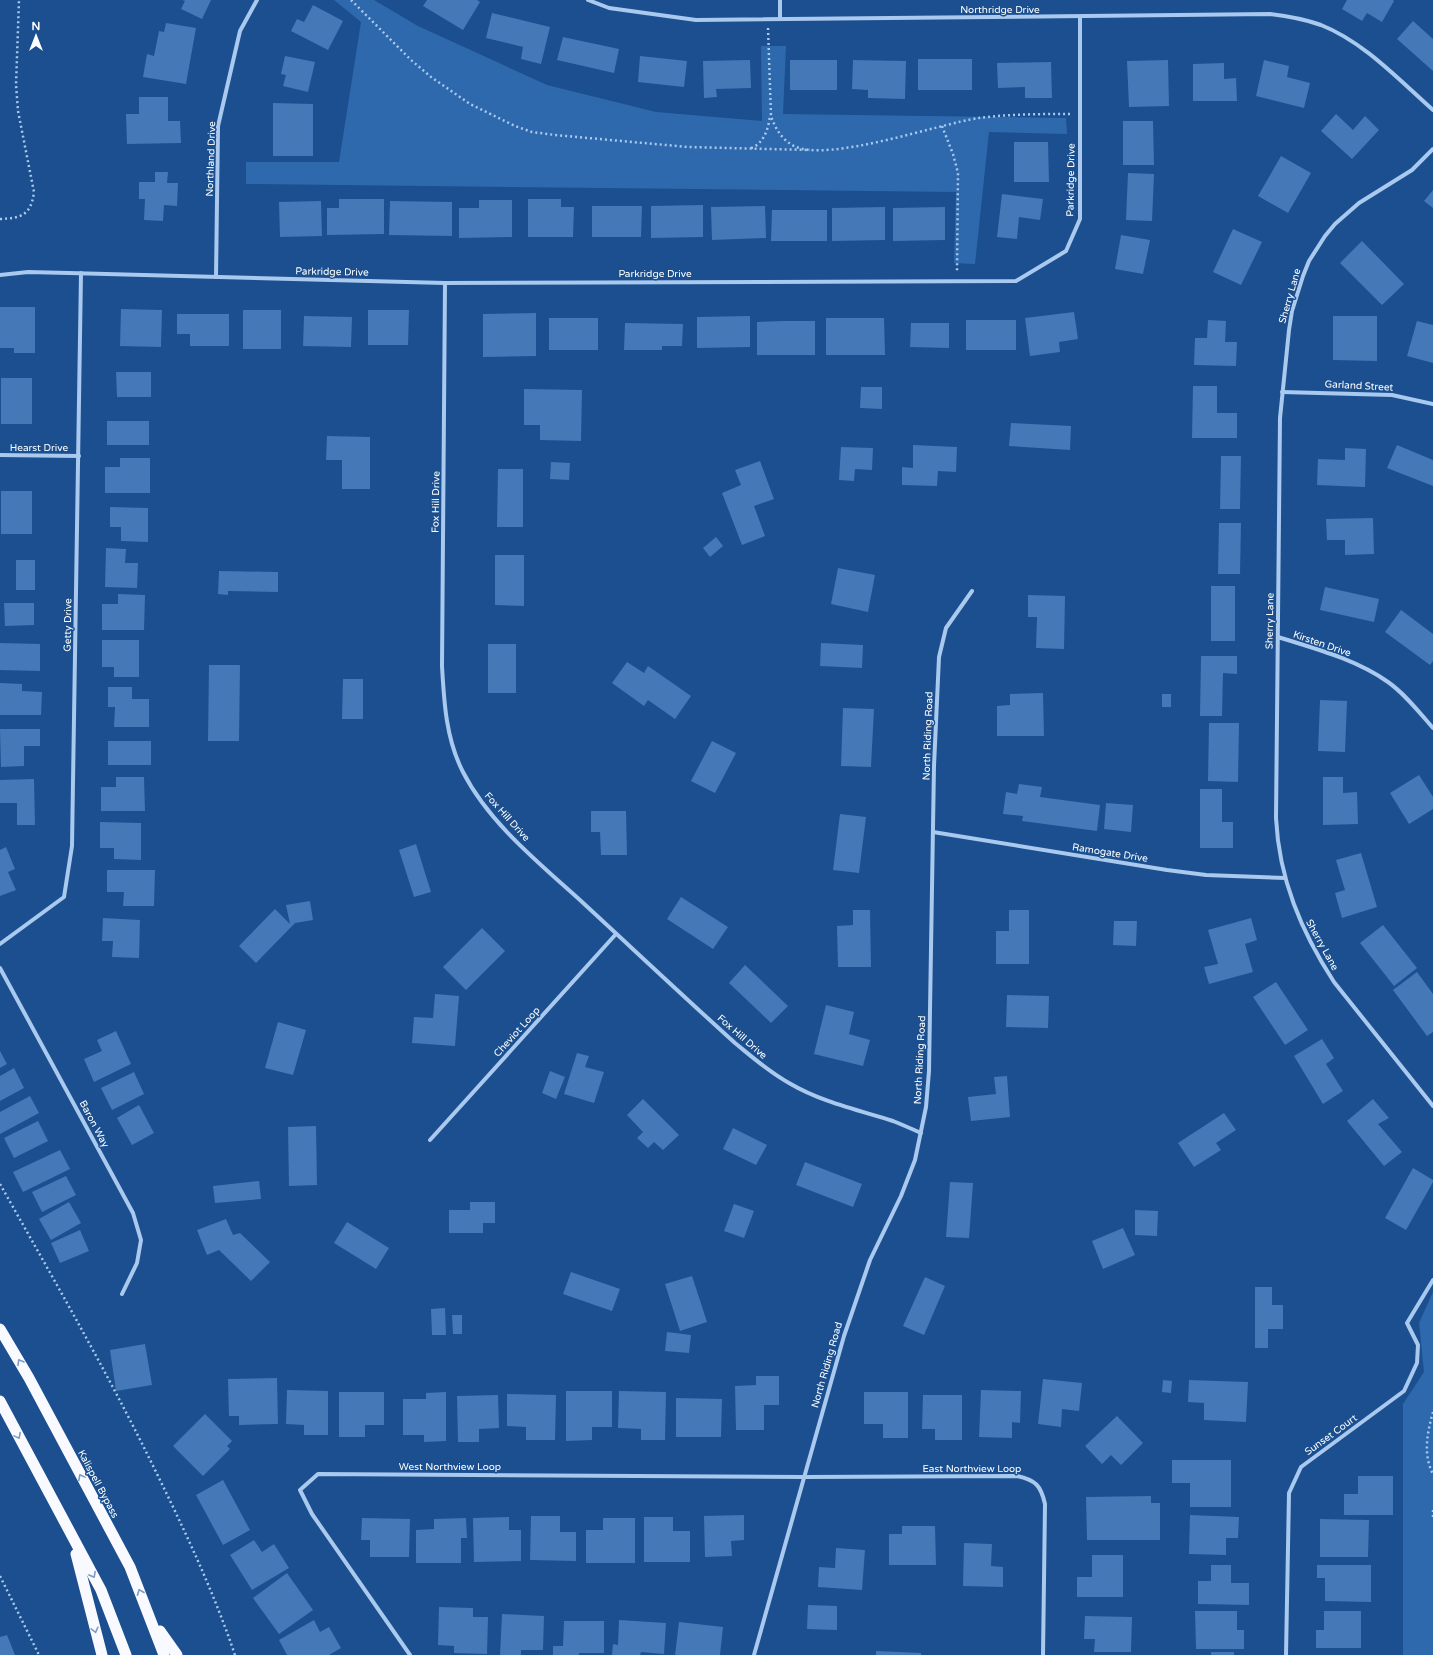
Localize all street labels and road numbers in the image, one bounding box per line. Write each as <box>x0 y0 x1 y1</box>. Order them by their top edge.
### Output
street label: Northridge Drive <box>960 4 1040 16</box>
street label: Northland Drive <box>204 121 218 197</box>
street label: Parkridge Drive <box>1064 143 1078 217</box>
street label: Parkridge Drive <box>295 265 369 279</box>
street label: Sherry Lane <box>1276 267 1304 325</box>
street label: Parkridge Drive <box>618 268 692 280</box>
street label: Garland Street <box>1324 378 1394 394</box>
street label: Hearst Drive <box>10 442 68 454</box>
street label: Fox Hill Drive <box>429 471 443 533</box>
street label: Sherry Lane <box>1264 592 1276 649</box>
street label: Getty Drive <box>62 598 74 652</box>
street label: Kirsten Drive <box>1291 628 1353 660</box>
street label: North Riding Road <box>920 691 936 781</box>
street label: Fox Hill Drive <box>482 790 532 844</box>
street label: Ramogate Drive <box>1071 841 1149 865</box>
street label: Sherry Lane <box>1303 917 1341 973</box>
street label: Cheviot Loop <box>491 1005 543 1059</box>
street label: Fox Hill Drive <box>715 1012 770 1062</box>
street label: North Riding Road <box>912 1015 928 1105</box>
street label: Baron Way <box>77 1098 112 1150</box>
street label: North Riding Road <box>809 1321 845 1409</box>
street label: Sunset Court <box>1302 1412 1360 1458</box>
street label: Kalispell Bypass <box>75 1448 121 1520</box>
street label: West Northview Loop <box>399 1461 501 1473</box>
street label: East Northview Loop <box>923 1463 1021 1475</box>

